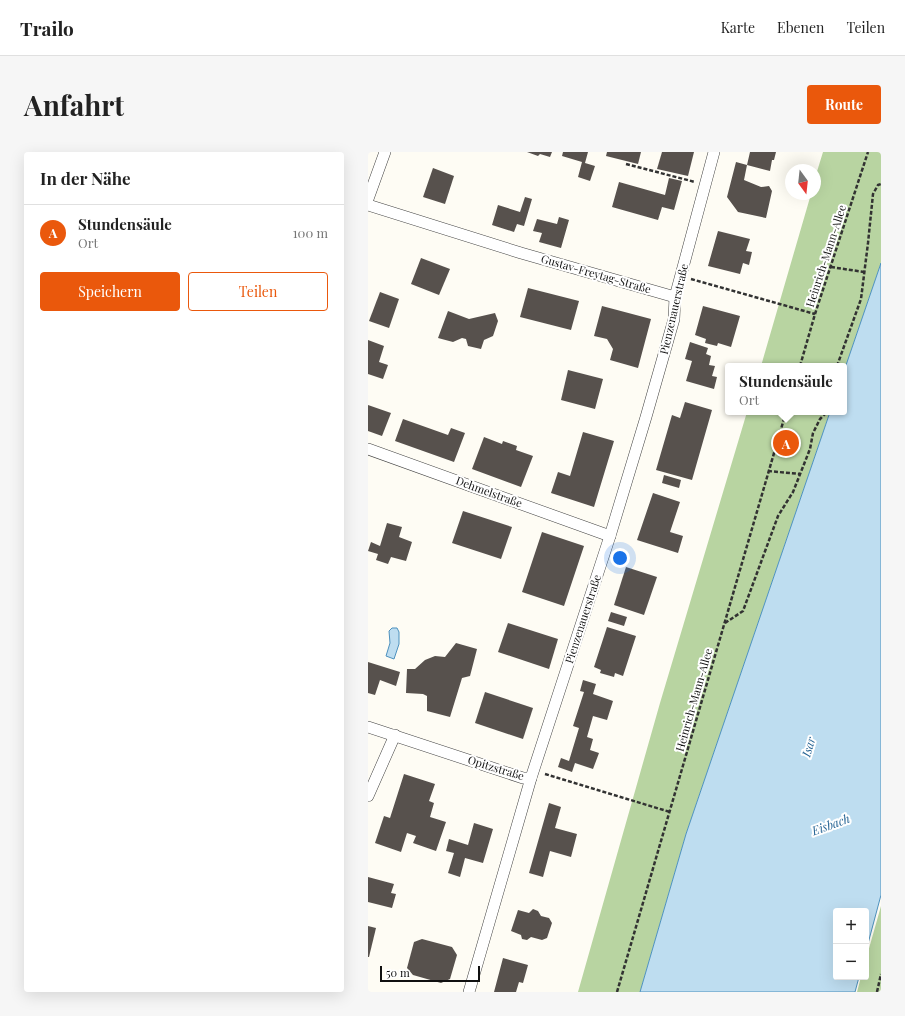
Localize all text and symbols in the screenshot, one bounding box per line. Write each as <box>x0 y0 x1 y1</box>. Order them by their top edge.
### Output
text: Trailo <box>20 15 74 41</box>
text: Karte <box>721 18 755 37</box>
text: Ebenen <box>777 18 824 37</box>
text: Teilen <box>846 18 885 37</box>
button: Route <box>807 85 881 124</box>
text: Anfahrt <box>24 86 124 123</box>
north arrow <box>785 164 821 200</box>
text: In der Nähe <box>40 167 131 189</box>
street label: Heinrich-Mann-Allee <box>802 202 849 309</box>
text: Stundensäule <box>78 214 172 234</box>
text: A <box>49 224 57 241</box>
text: 100 m <box>293 224 328 241</box>
text: Ort <box>78 234 98 251</box>
street label: Gustav-Freytag-Straße <box>539 251 653 297</box>
street label: Pienzenauerstraße <box>656 262 691 356</box>
button: Speichern <box>40 272 180 311</box>
button: Teilen <box>188 272 328 311</box>
popup <box>725 363 847 415</box>
text: Stundensäule <box>739 371 833 391</box>
text: Ort <box>739 391 759 408</box>
pin: A <box>773 428 799 458</box>
street label: Dehmelstraße <box>454 473 525 511</box>
your location <box>610 548 630 568</box>
street label: Pienzenauerstraße <box>561 572 604 665</box>
street label: Heinrich-Mann-Allee <box>672 646 716 753</box>
water label: Isar <box>797 734 819 759</box>
street label: Opitzstraße <box>466 752 527 783</box>
water label: Eisbach <box>808 810 852 839</box>
map controls <box>833 908 869 980</box>
button: + <box>833 908 869 944</box>
button: − <box>833 944 869 980</box>
scale bar <box>380 964 480 983</box>
text: 50 m <box>386 965 410 980</box>

